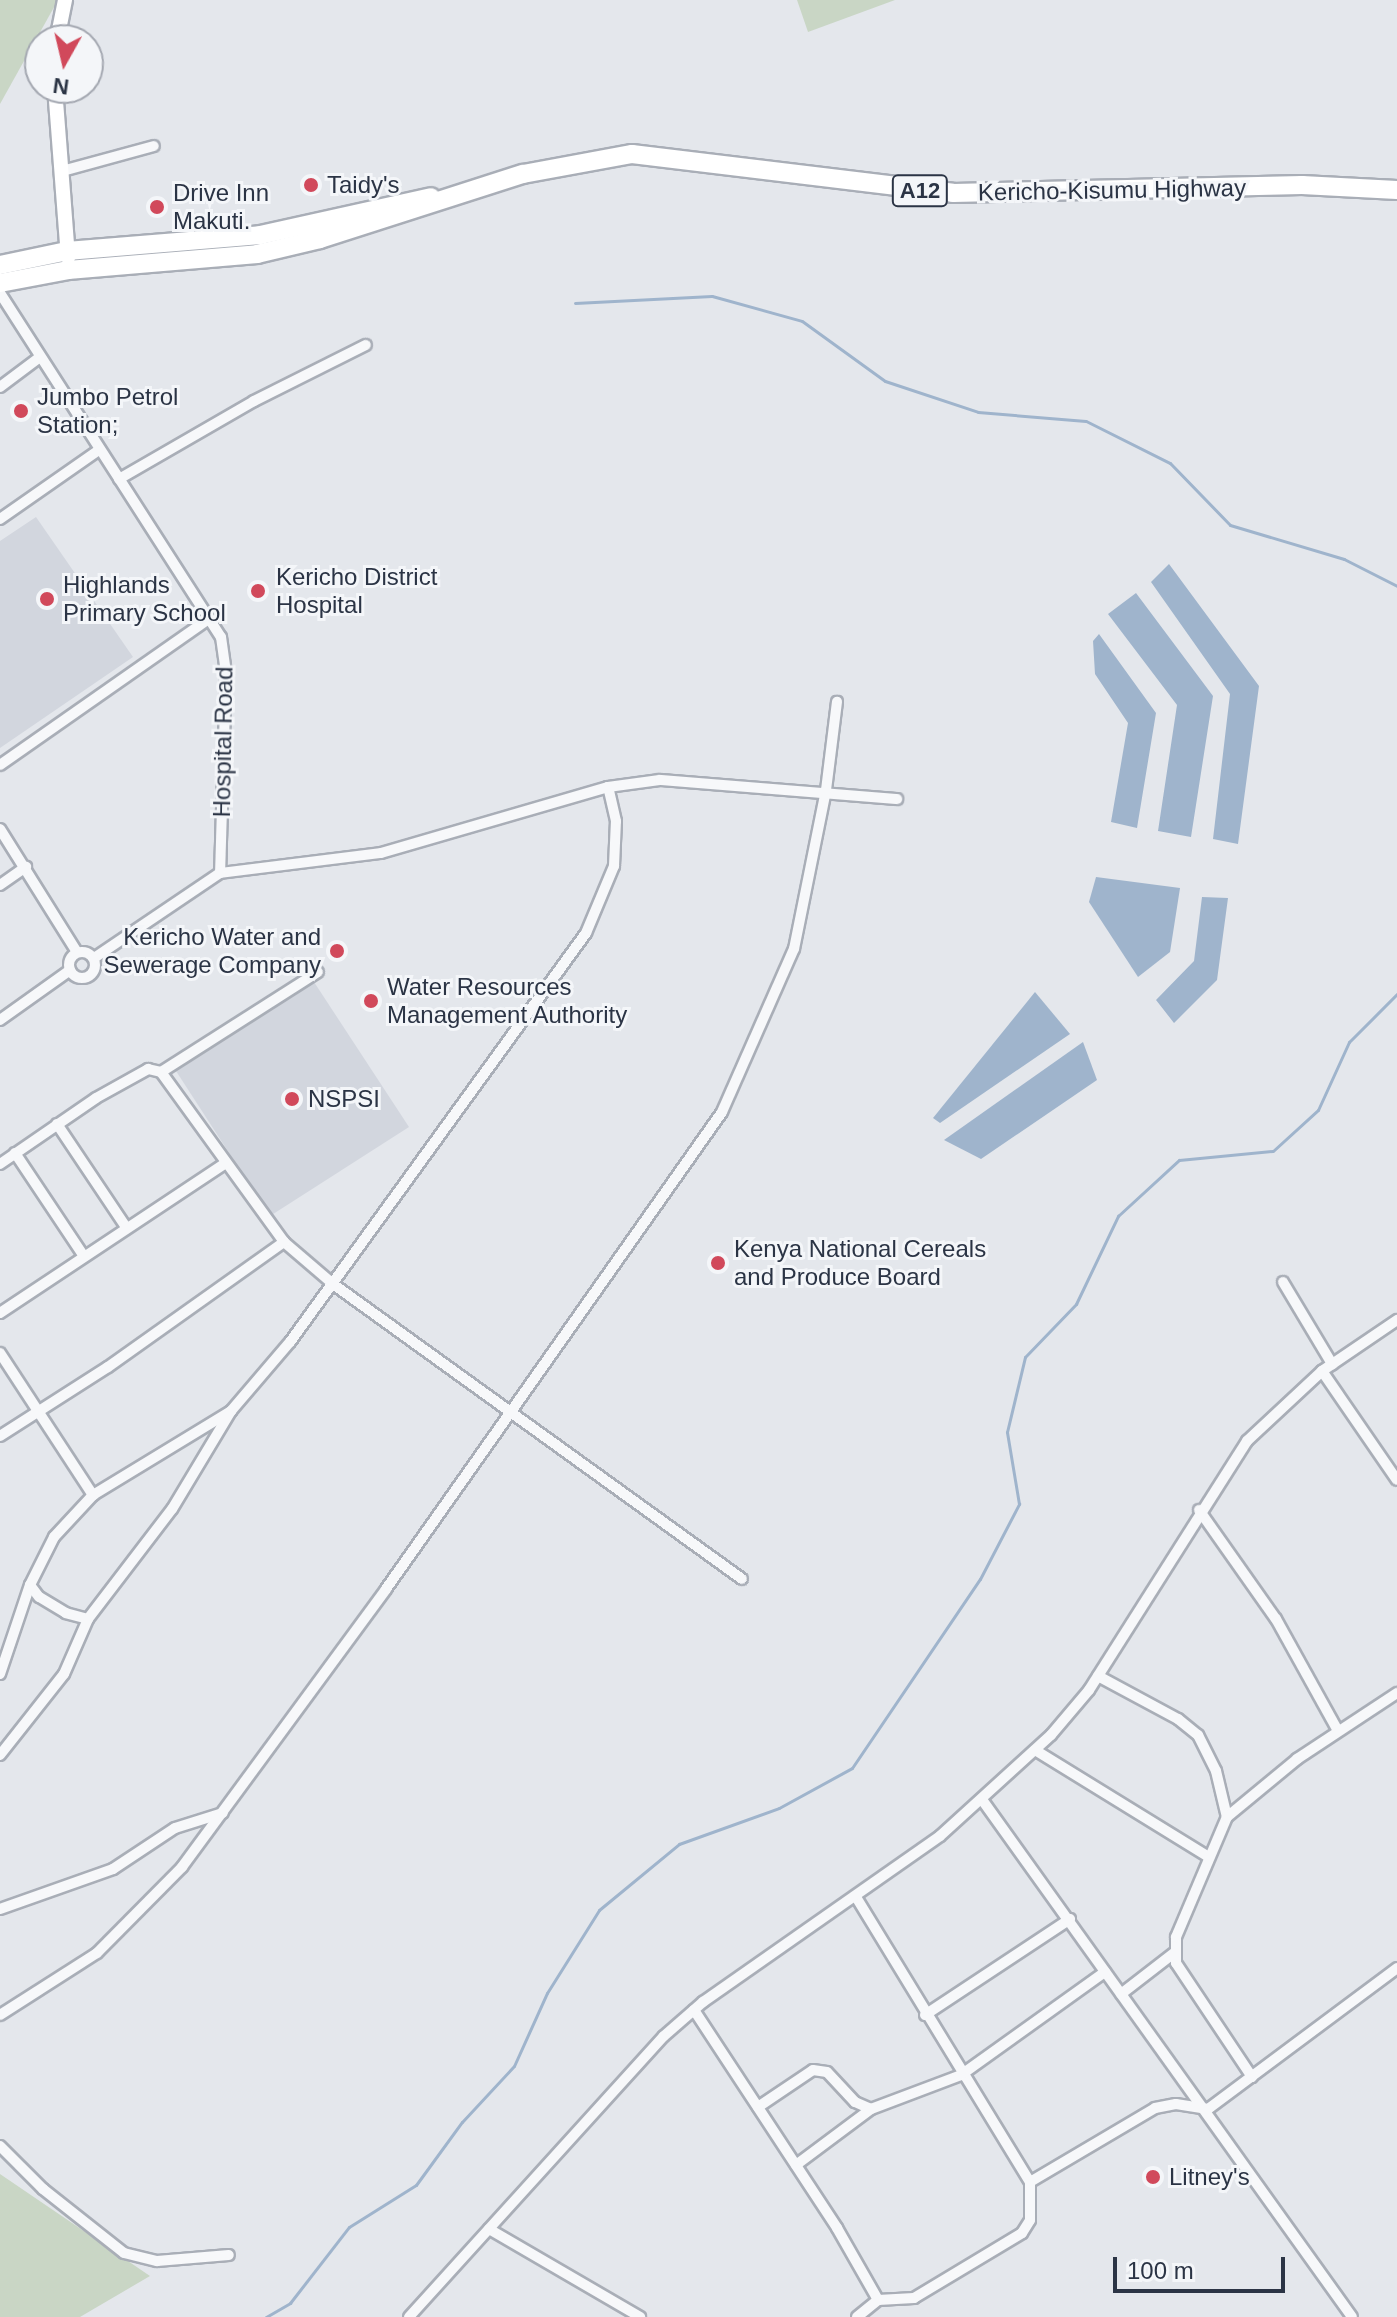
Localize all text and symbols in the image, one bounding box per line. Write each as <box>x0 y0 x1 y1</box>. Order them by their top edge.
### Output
north arrow <box>24 24 104 104</box>
text: N <box>51 73 70 100</box>
place label: Taidy's <box>327 171 400 199</box>
road number: A12 <box>890 173 950 209</box>
street label: Kericho-Kisumu Highway <box>978 173 1246 207</box>
marker: Taidy's <box>302 176 320 194</box>
place label: Drive Inn Makuti. <box>173 179 269 235</box>
marker: Drive Inn Makuti. <box>148 198 166 216</box>
place label: Jumbo Petrol Station; <box>37 383 178 439</box>
marker: Jumbo Petrol Station; <box>12 402 30 420</box>
place label: Kericho District Hospital <box>276 563 437 619</box>
place label: Highlands Primary School <box>63 571 226 627</box>
marker: Kericho District Hospital <box>247 580 269 602</box>
marker: Highlands Primary School <box>38 590 56 608</box>
street label: Hospital Road <box>207 666 239 818</box>
place label: Kericho Water and Sewerage Company <box>104 923 321 979</box>
marker: Kericho Water and Sewerage Company <box>328 942 346 960</box>
place label: Water Resources Management Authority <box>387 973 628 1029</box>
marker: Water Resources Management Authority <box>362 992 380 1010</box>
place label: NSPSI <box>308 1085 380 1113</box>
marker: NSPSI <box>283 1090 301 1108</box>
place label: Kenya National Cereals and Produce Board <box>734 1235 986 1291</box>
marker: Kenya National Cereals and Produce Board <box>709 1254 727 1272</box>
place label: Litney's <box>1169 2163 1250 2191</box>
marker: Litney's <box>1144 2168 1162 2186</box>
scale bar <box>1117 2241 1289 2291</box>
text: 100 m <box>1127 2257 1194 2284</box>

